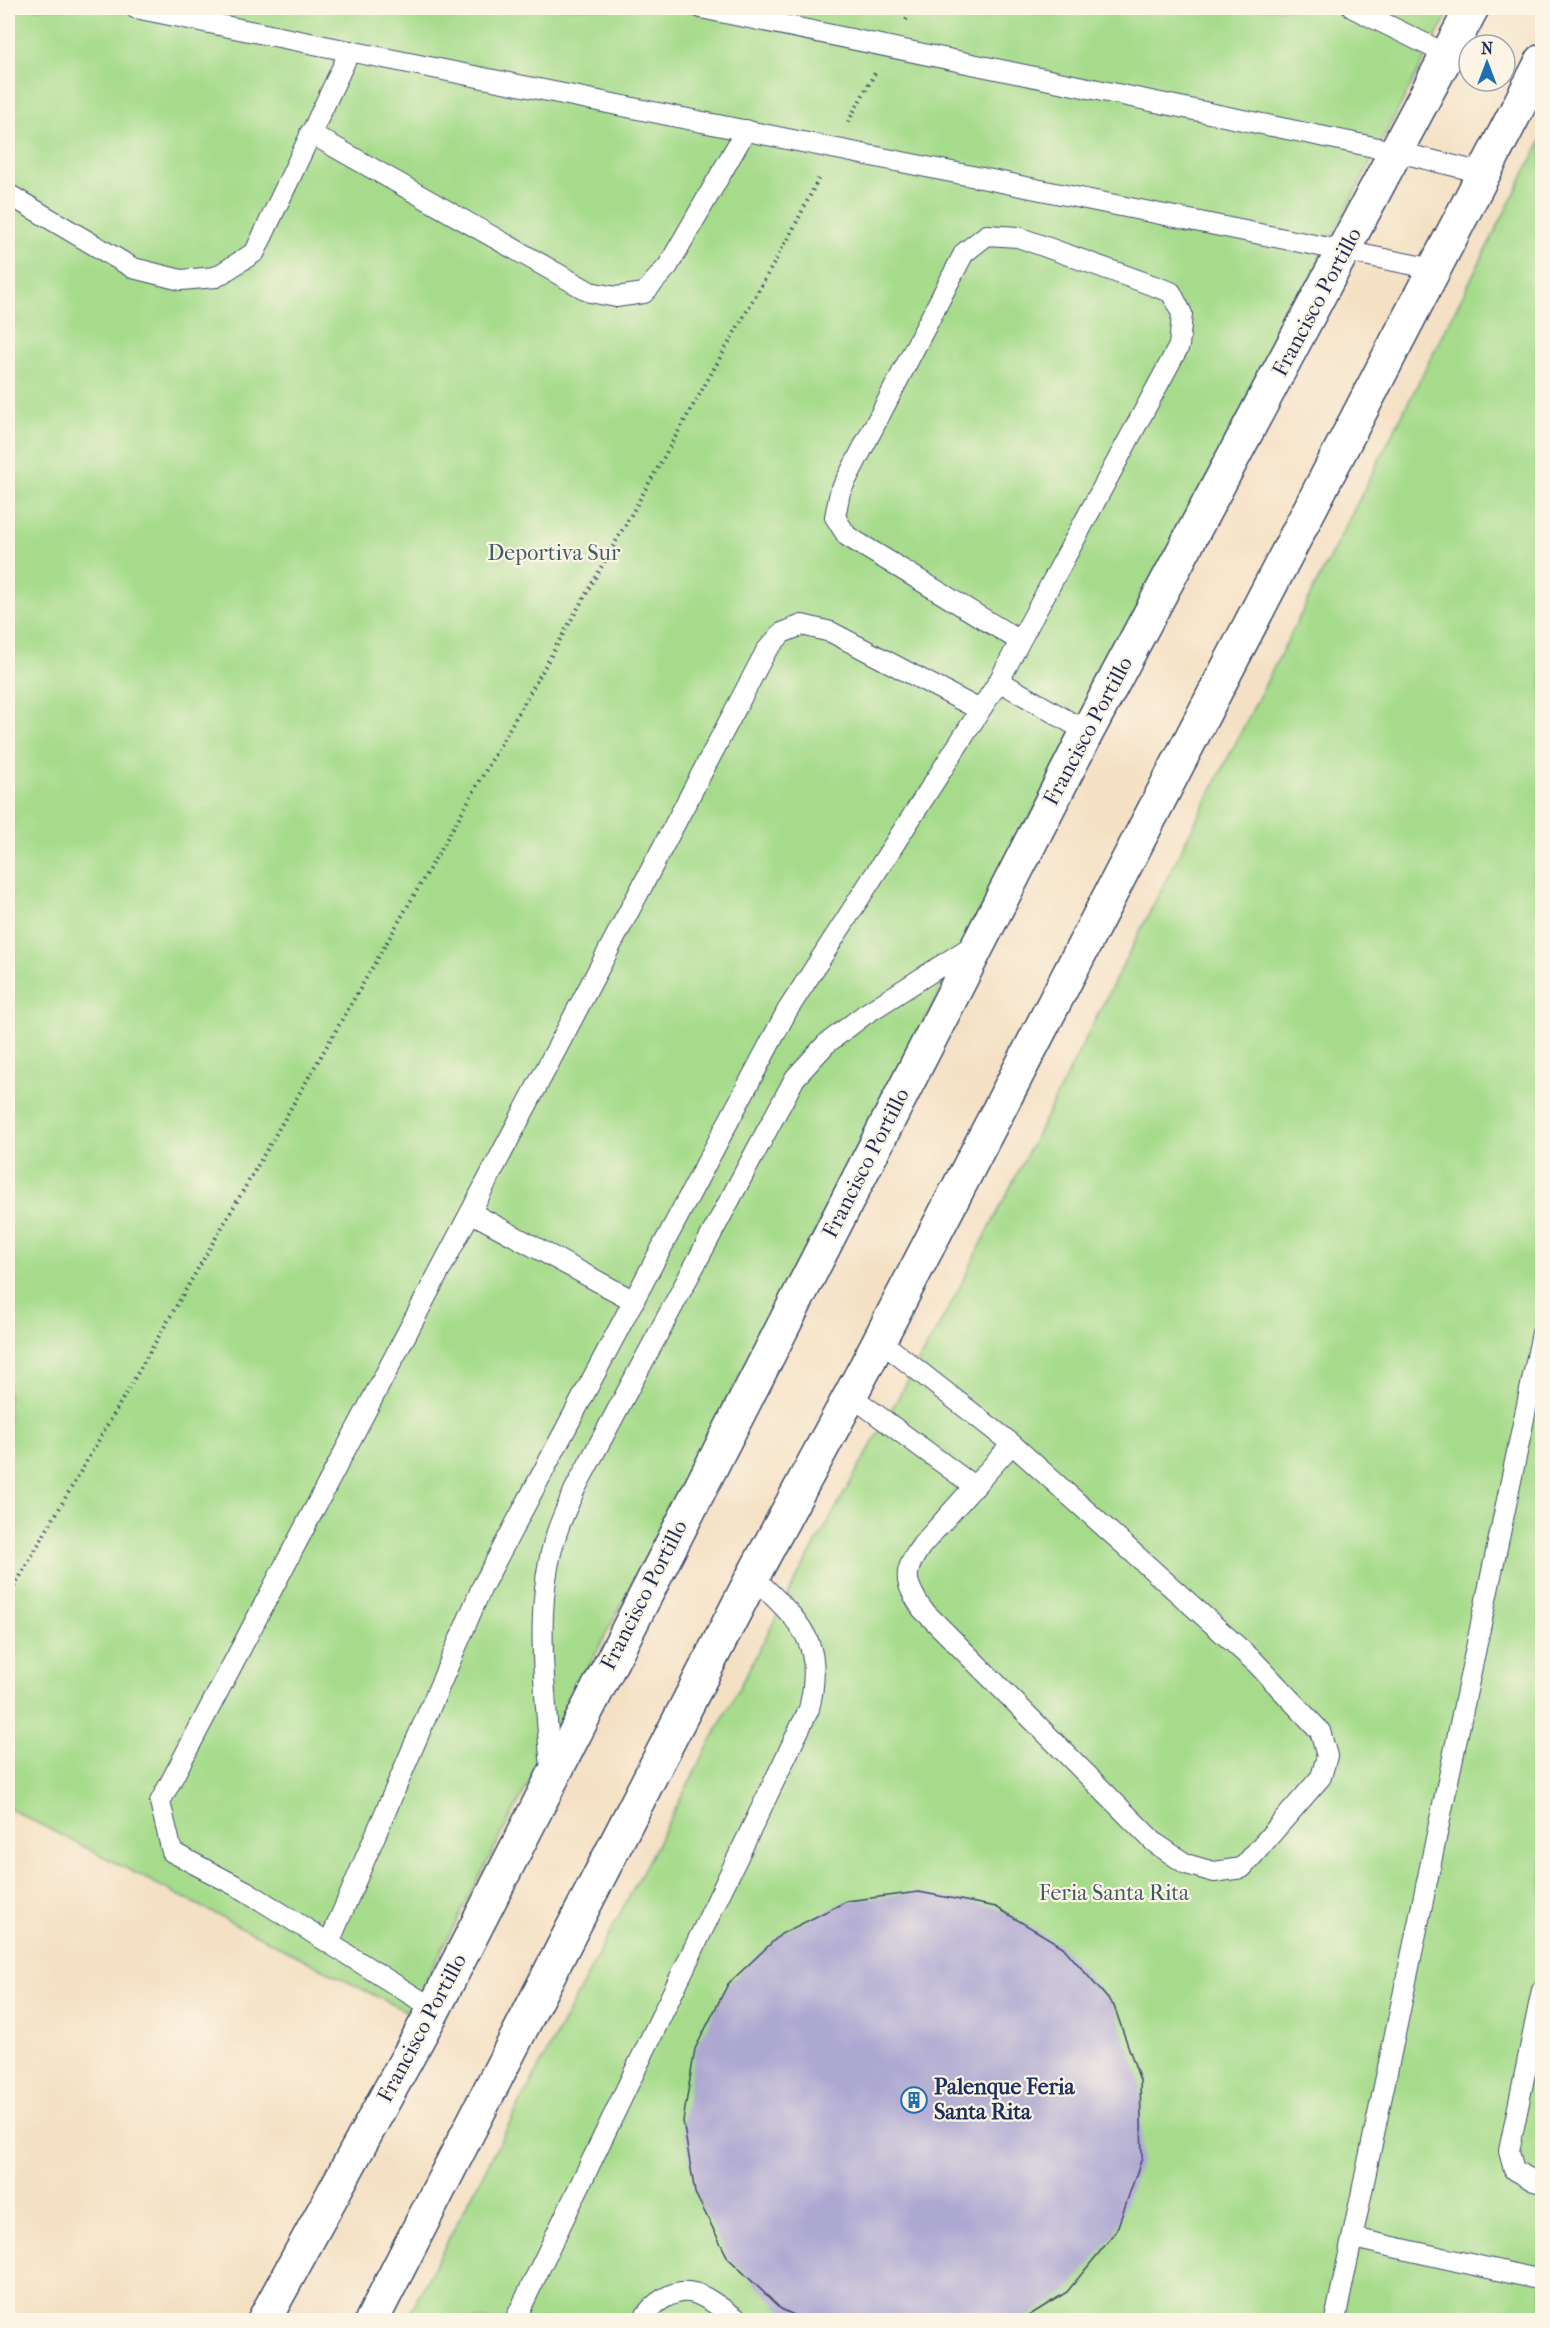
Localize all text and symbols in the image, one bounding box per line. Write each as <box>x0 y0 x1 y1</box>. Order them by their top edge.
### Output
north arrow <box>1457 33 1517 93</box>
text: N <box>1481 39 1494 58</box>
street label: Francisco Portillo <box>1267 223 1367 381</box>
park label: Deportiva Sur <box>488 540 621 566</box>
street label: Francisco Portillo <box>1038 652 1138 810</box>
street label: Francisco Portillo <box>817 1084 915 1242</box>
street label: Francisco Portillo <box>595 1516 693 1674</box>
park label: Feria Santa Rita <box>1039 1880 1190 1906</box>
street label: Francisco Portillo <box>372 1949 472 2107</box>
place label: Palenque Feria Santa Rita <box>934 2074 1075 2125</box>
building icon: Palenque Feria Santa Rita <box>899 2085 929 2115</box>

